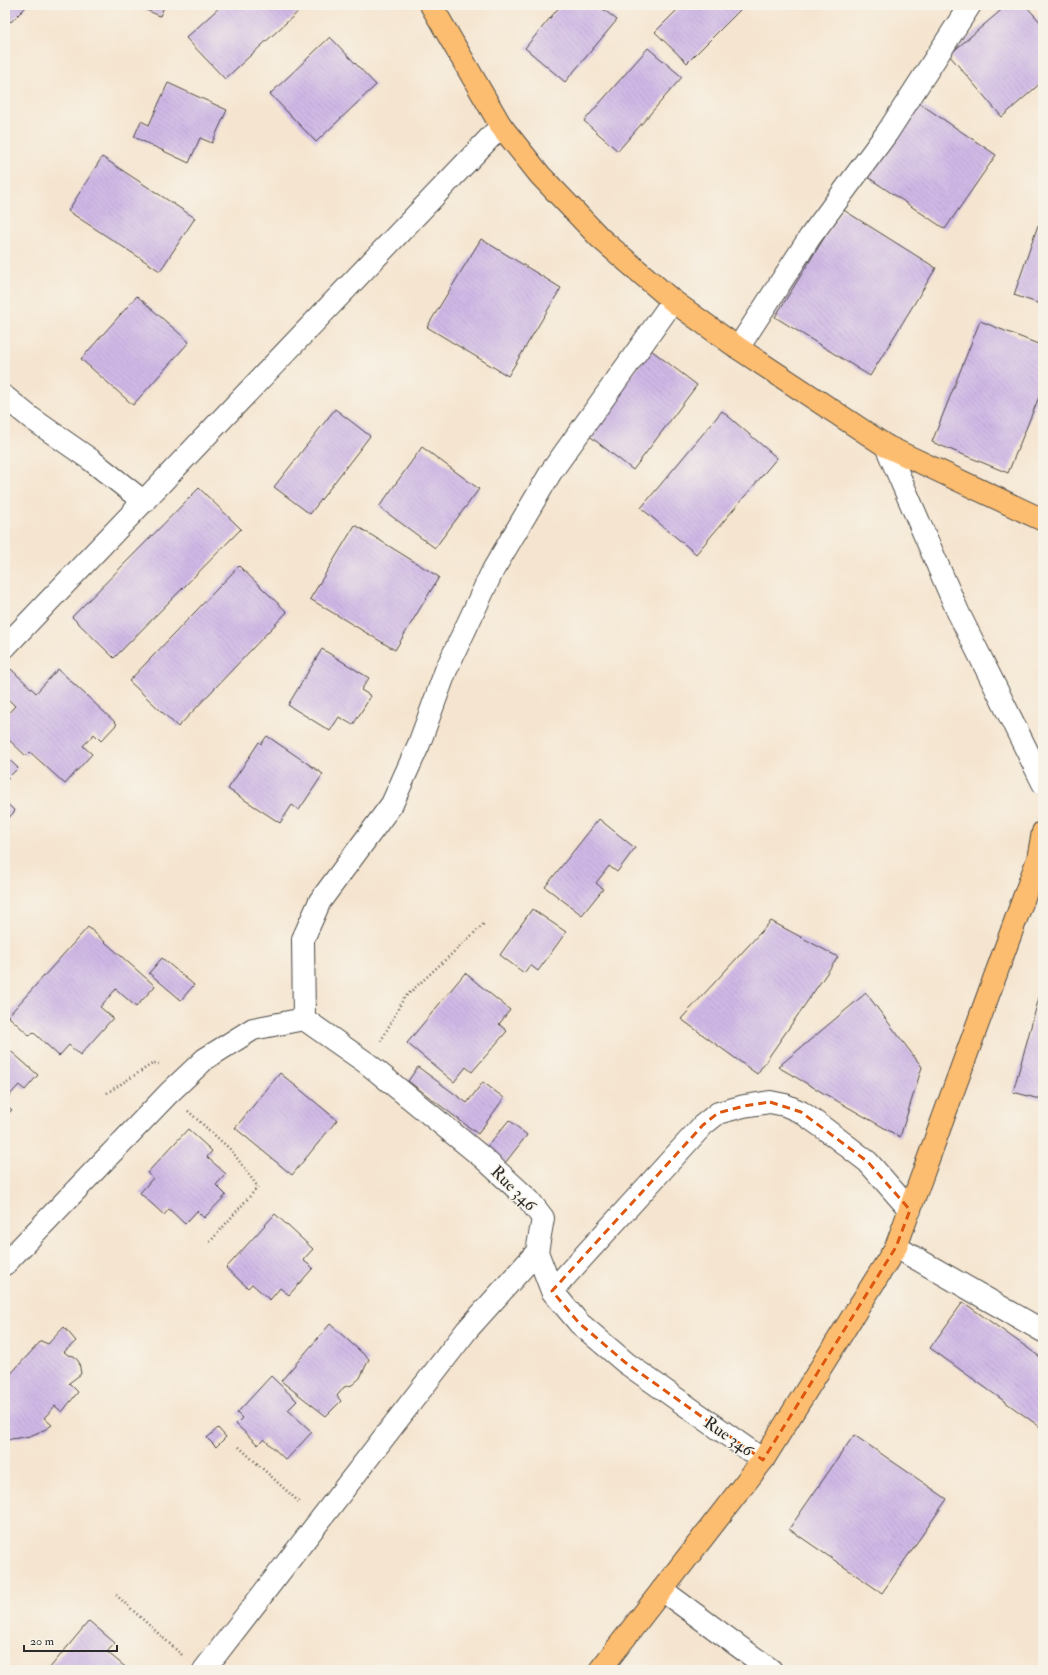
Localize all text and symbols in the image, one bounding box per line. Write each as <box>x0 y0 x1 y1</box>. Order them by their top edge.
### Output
street label: Rue 346 <box>487 1161 542 1216</box>
street label: Rue 346 <box>700 1412 759 1462</box>
scale bar <box>24 1627 117 1653</box>
text: 20 m <box>30 1634 55 1649</box>

